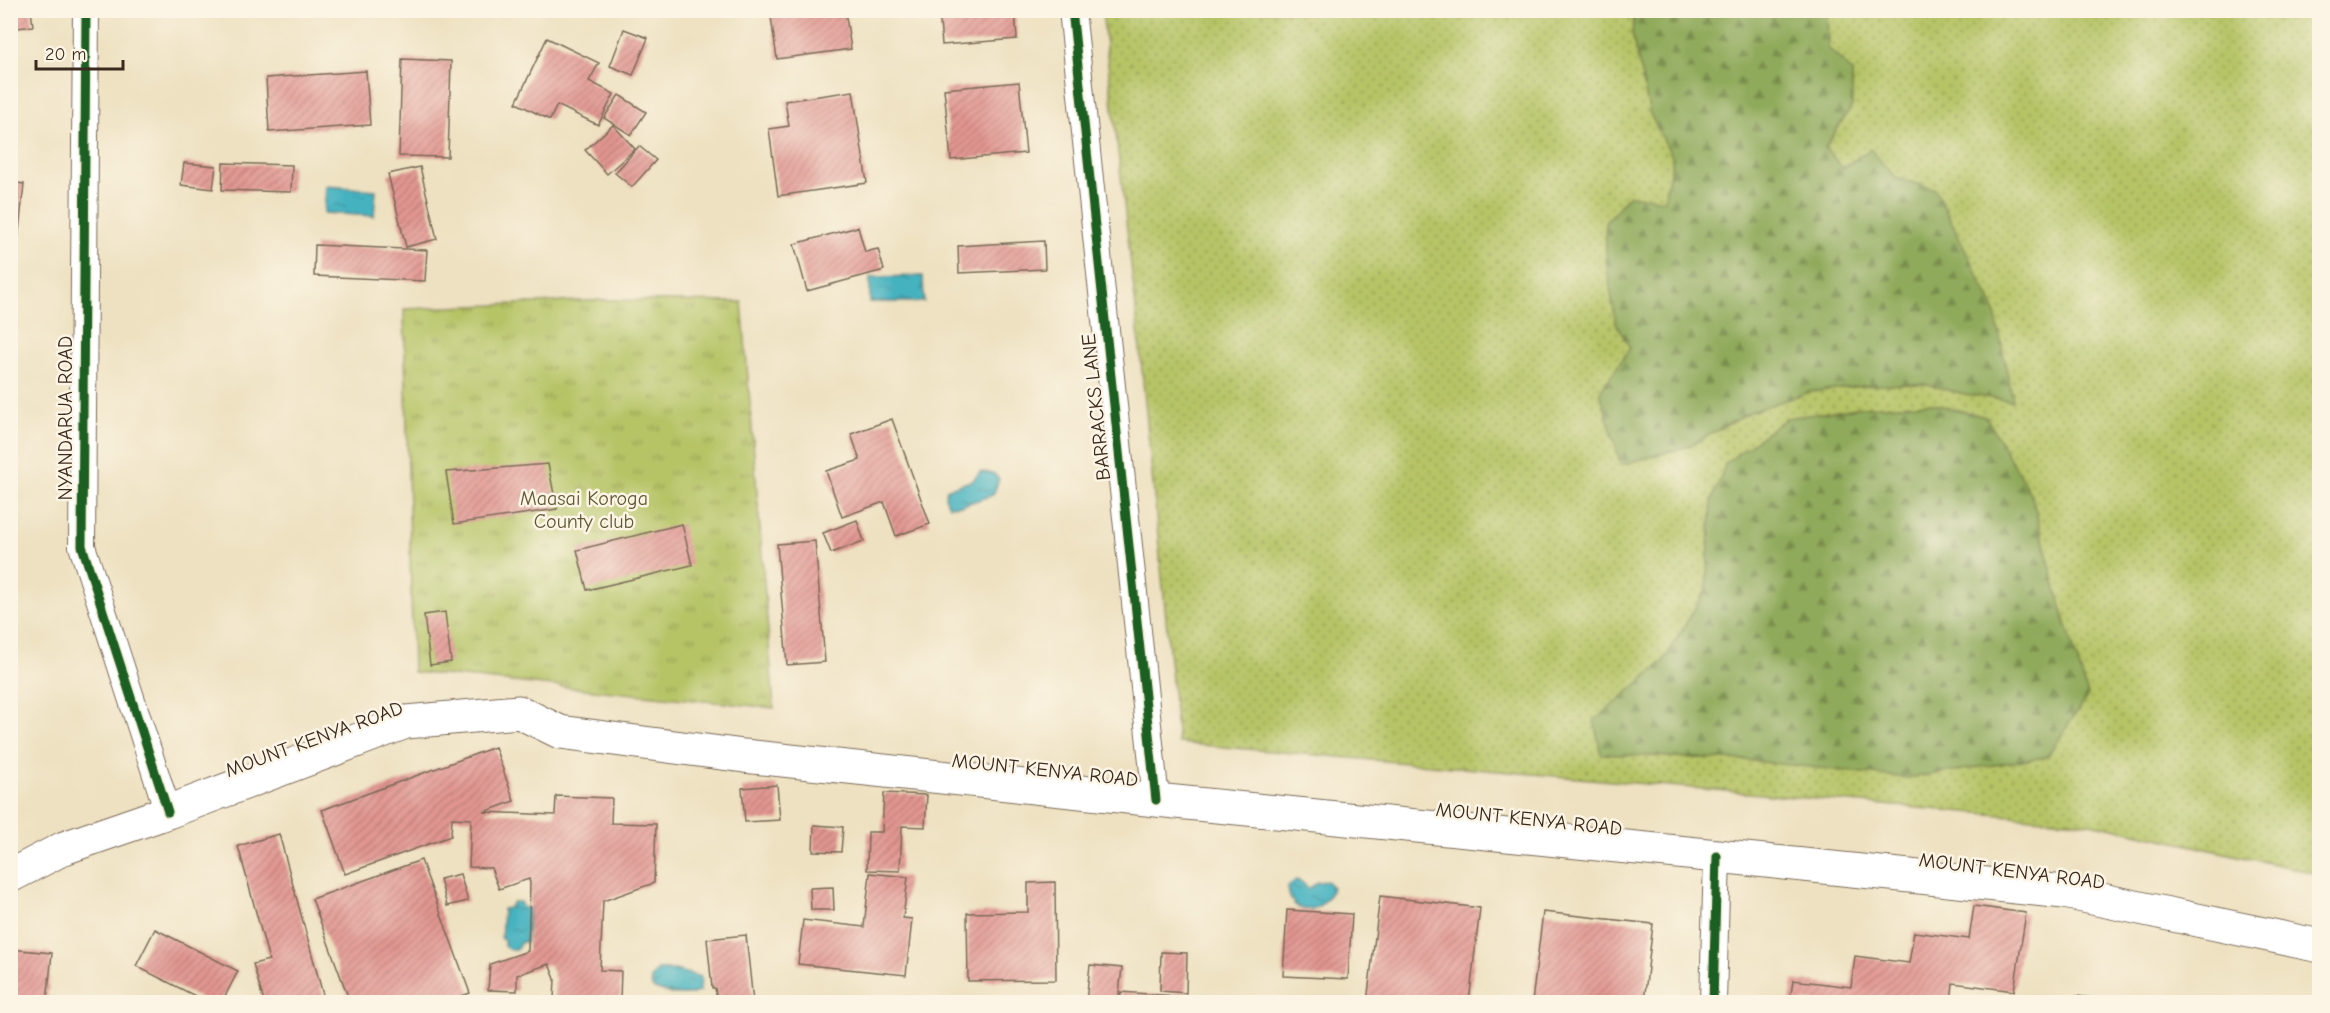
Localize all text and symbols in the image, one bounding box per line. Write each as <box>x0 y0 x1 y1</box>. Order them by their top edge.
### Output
scale bar <box>36 33 123 71</box>
text: 20 m <box>45 44 86 65</box>
street label: BARRACKS LANE <box>1077 332 1115 482</box>
street label: NYANDARUA ROAD <box>54 336 77 500</box>
park label: Maasai Koroga County club <box>520 487 648 533</box>
street label: MOUNT KENYA ROAD <box>222 696 406 782</box>
street label: MOUNT KENYA ROAD <box>951 749 1139 791</box>
street label: MOUNT KENYA ROAD <box>1435 798 1623 840</box>
street label: MOUNT KENYA ROAD <box>1918 848 2106 894</box>

